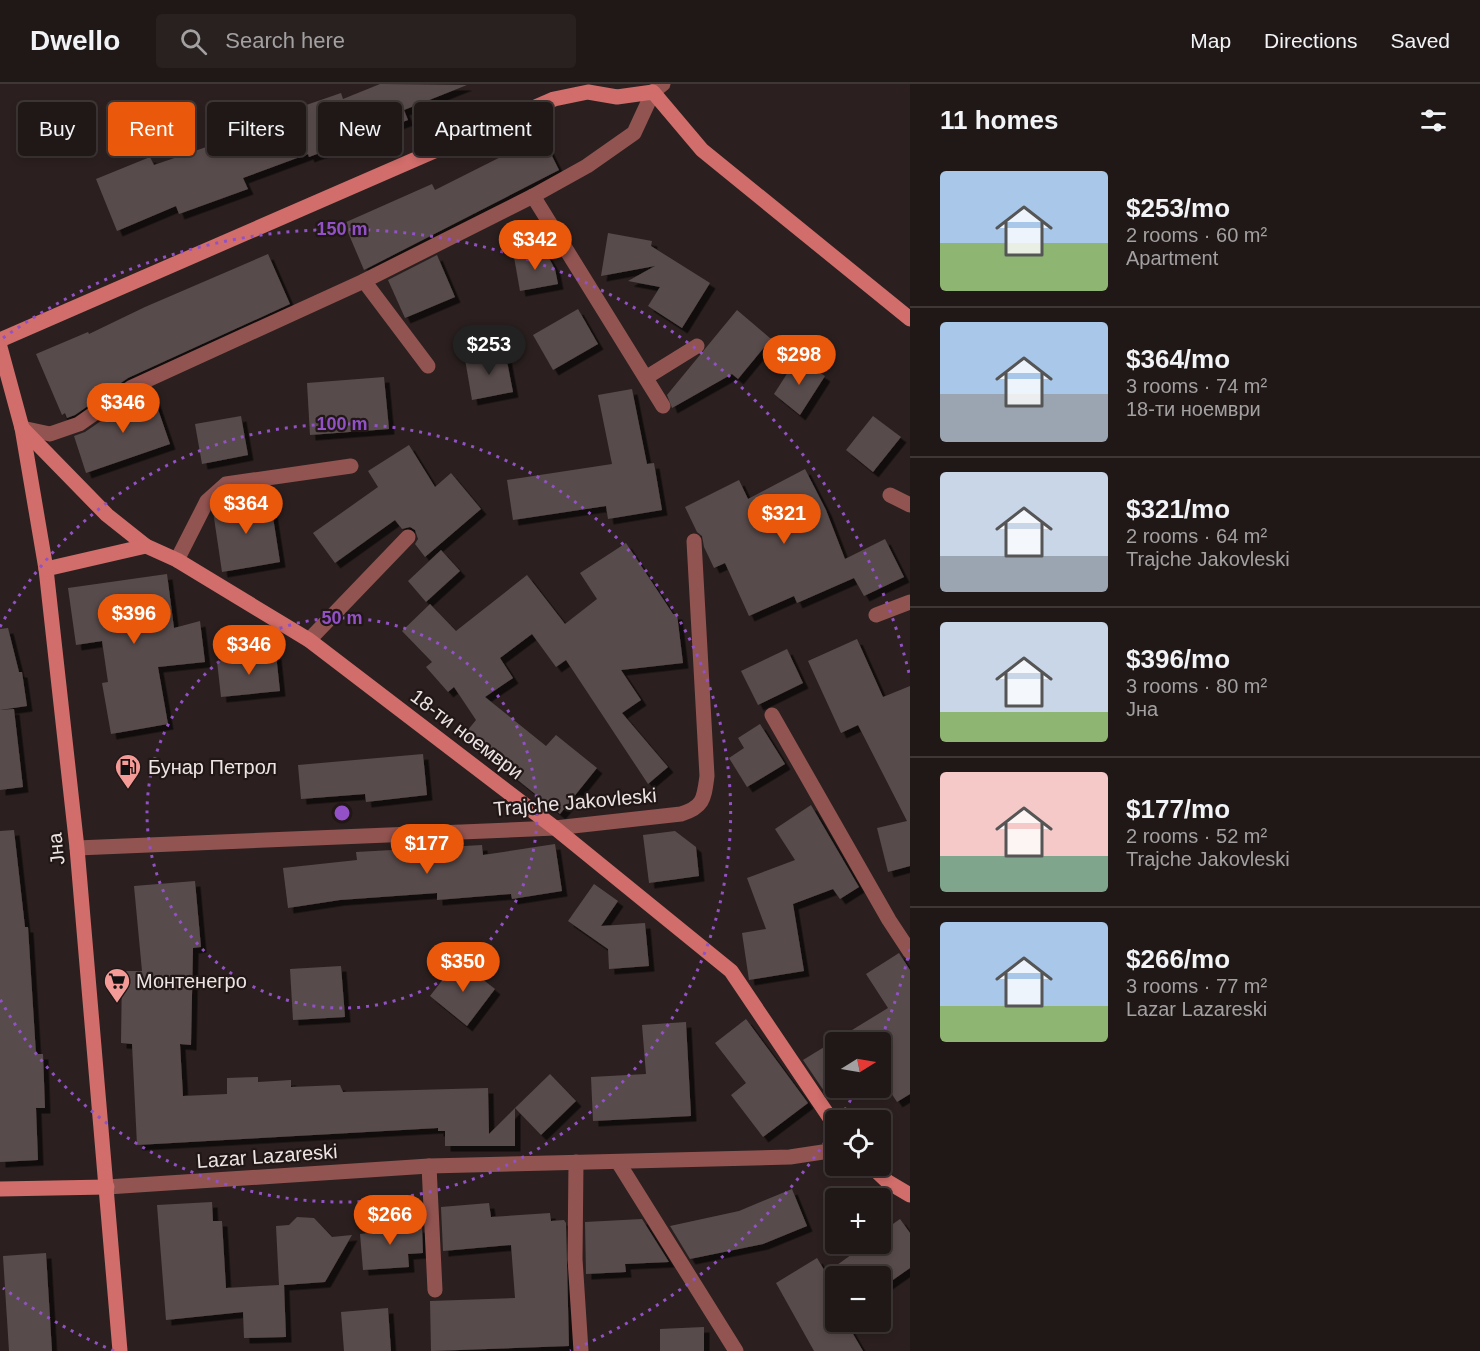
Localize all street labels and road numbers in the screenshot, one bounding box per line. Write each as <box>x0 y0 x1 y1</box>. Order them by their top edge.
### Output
street label: 18-ти ноември <box>407 685 527 783</box>
street label: Trajche Jakovleski <box>492 784 658 820</box>
street label: Јна <box>43 831 69 866</box>
street label: Lazar Lazareski <box>196 1140 338 1172</box>

